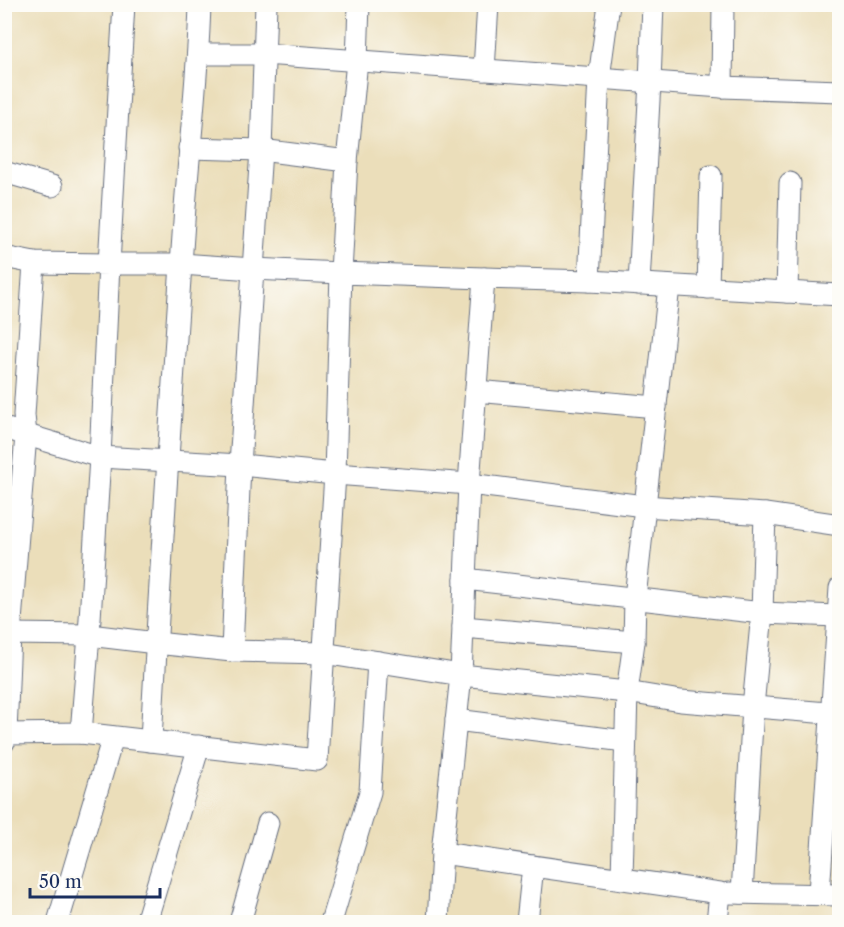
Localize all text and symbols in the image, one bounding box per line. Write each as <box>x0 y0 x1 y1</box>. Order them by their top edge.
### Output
scale bar <box>30 861 160 899</box>
text: 50 m <box>39 871 82 893</box>

